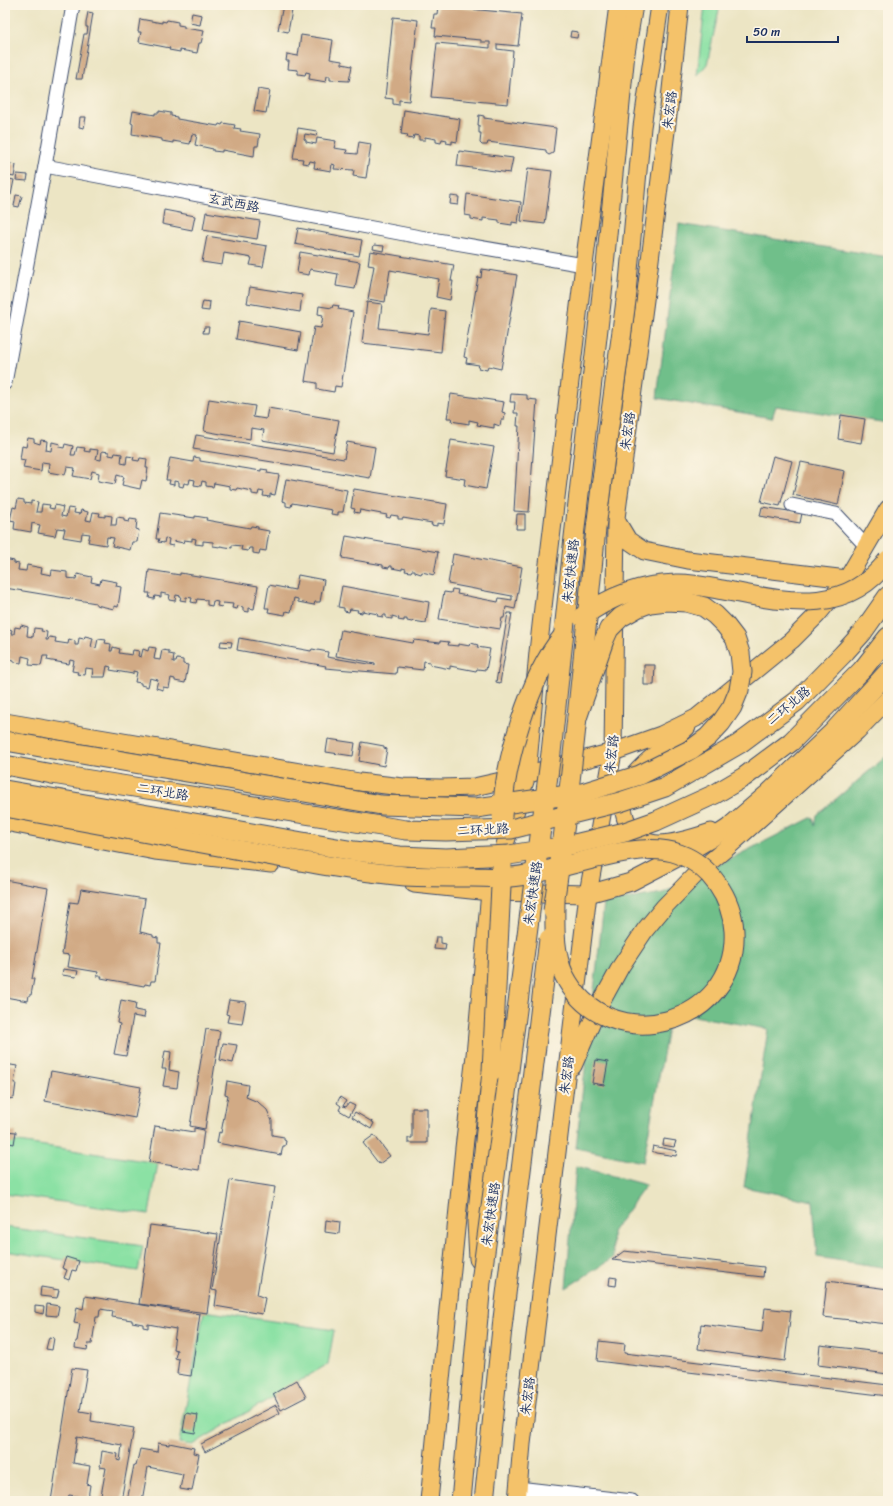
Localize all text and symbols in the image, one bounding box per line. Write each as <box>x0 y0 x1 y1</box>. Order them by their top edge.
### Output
scale bar <box>747 18 838 44</box>
text: 50 m <box>753 21 780 43</box>
street label: 朱宏路 <box>656 89 683 131</box>
street label: 玄武西路 <box>206 186 262 219</box>
street label: 朱宏路 <box>613 410 642 452</box>
street label: 朱宏快速路 <box>556 538 585 605</box>
street label: 二环北路 <box>761 680 816 731</box>
street label: 朱宏路 <box>598 733 625 775</box>
street label: 二环北路 <box>135 776 190 807</box>
street label: 二环北路 <box>456 817 510 842</box>
street label: 朱宏快速路 <box>517 859 548 927</box>
street label: 朱宏路 <box>553 1054 580 1096</box>
street label: 朱宏快速路 <box>475 1180 506 1248</box>
street label: 朱宏路 <box>514 1375 541 1417</box>

